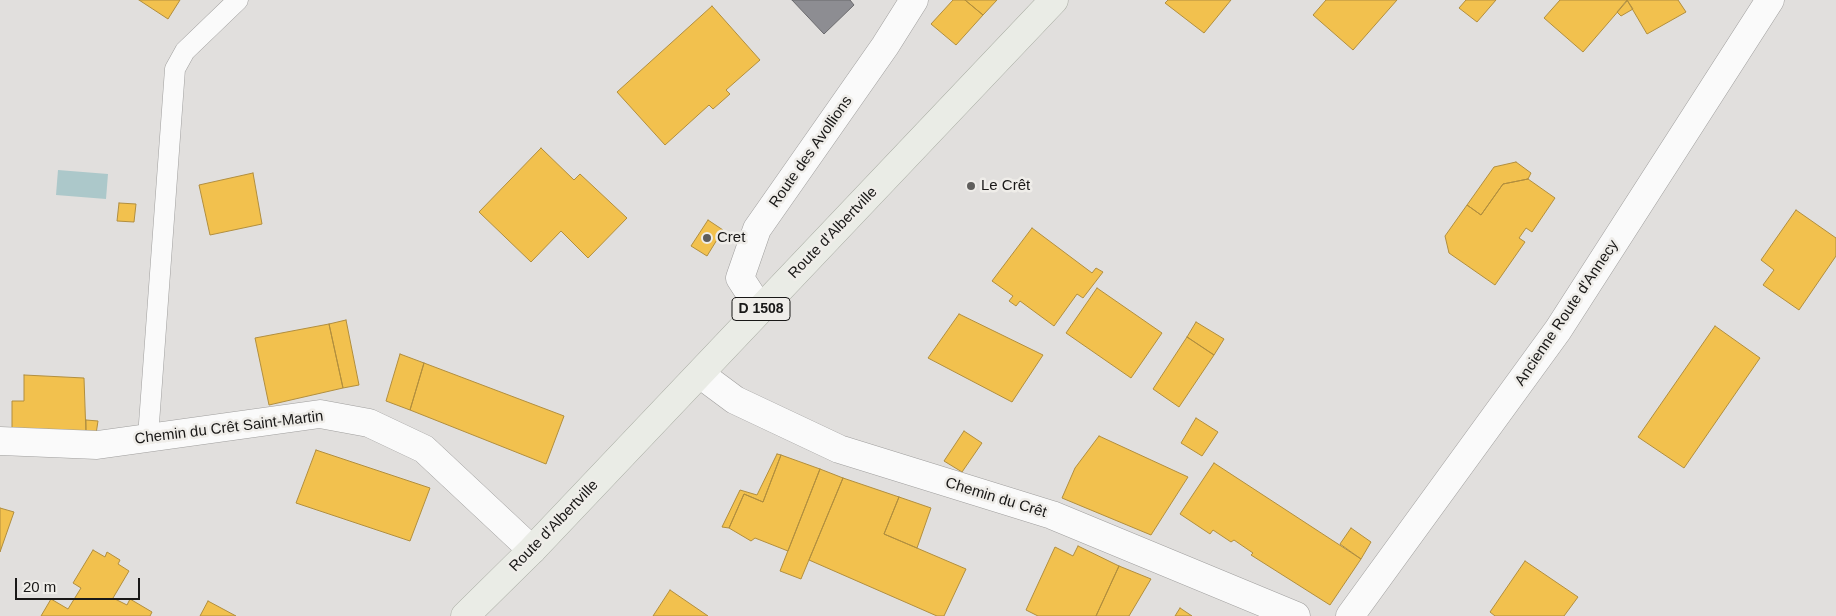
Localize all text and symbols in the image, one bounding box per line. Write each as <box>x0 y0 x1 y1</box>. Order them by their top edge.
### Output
street label: Route des Avollions <box>766 93 856 211</box>
place label: Le Crêt <box>981 177 1030 195</box>
marker: Le Crêt <box>965 180 977 192</box>
street label: Route d'Albertville <box>785 183 881 283</box>
place label: Cret <box>717 229 745 247</box>
marker: Cret <box>701 232 713 244</box>
street label: Ancienne Route d'Annecy <box>1511 237 1623 389</box>
road number: D 1508 <box>732 298 790 320</box>
street label: Chemin du Crêt Saint-Martin <box>134 407 324 449</box>
street label: Chemin du Crêt <box>943 474 1049 522</box>
street label: Route d'Albertville <box>506 476 602 576</box>
scale bar <box>18 568 142 600</box>
text: 20 m <box>23 578 56 595</box>

